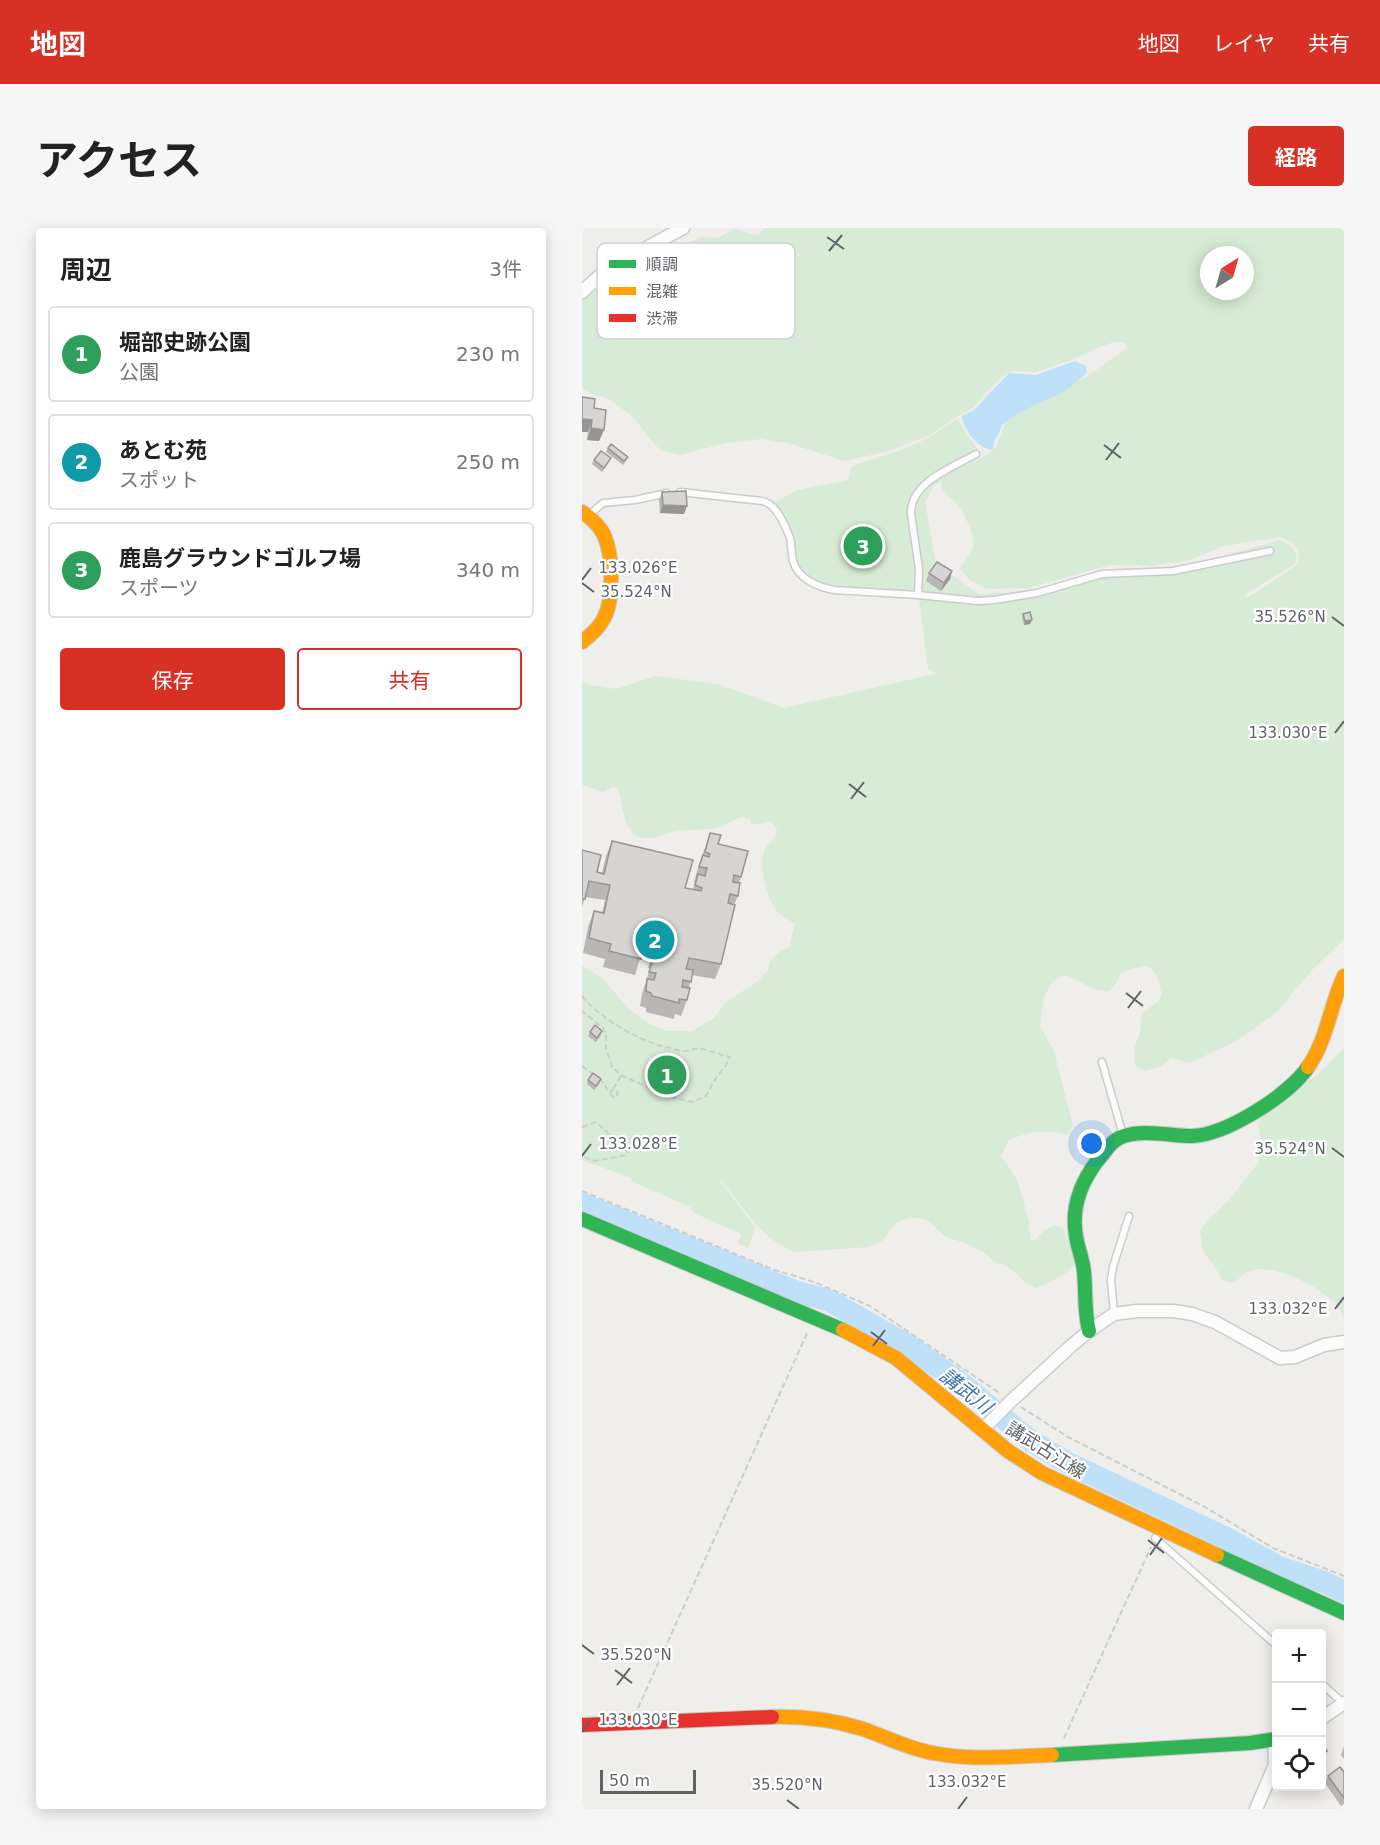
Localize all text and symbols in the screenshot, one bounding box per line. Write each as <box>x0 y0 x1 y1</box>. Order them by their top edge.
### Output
text: 地図 <box>30 28 86 61</box>
text: 地図 <box>1138 32 1180 56</box>
text: レイヤ <box>1213 32 1275 56</box>
text: 共有 <box>1308 32 1350 56</box>
button: 経路 <box>1248 126 1344 186</box>
text: アクセス <box>36 136 202 185</box>
legend <box>597 243 795 339</box>
north arrow <box>1200 246 1254 300</box>
text: 周辺 <box>60 255 112 285</box>
text: 順調 <box>646 255 678 274</box>
text: 3件 <box>489 257 522 281</box>
text: 混雑 <box>646 282 678 301</box>
text: 渋滞 <box>646 309 678 328</box>
text: 堀部史跡公園 <box>119 330 251 355</box>
text: 1 <box>75 342 88 366</box>
text: 230 m <box>456 342 520 366</box>
text: 公園 <box>119 360 159 384</box>
text: あとむ苑 <box>119 438 207 463</box>
text: 2 <box>75 450 88 474</box>
text: 250 m <box>456 450 520 474</box>
text: スポット <box>119 468 199 492</box>
pin: 3 <box>844 524 882 568</box>
text: 鹿島グラウンドゴルフ場 <box>119 546 361 571</box>
text: 3 <box>75 558 88 582</box>
text: 340 m <box>456 558 520 582</box>
text: 133.026°E <box>598 559 678 577</box>
text: スポーツ <box>119 576 199 600</box>
text: 35.524°N <box>600 583 672 601</box>
text: 35.526°N <box>1254 608 1326 626</box>
button: 保存 <box>60 648 285 710</box>
button: 共有 <box>297 648 522 710</box>
text: 133.030°E <box>1248 724 1328 742</box>
pin: 2 <box>636 918 674 962</box>
pin: 1 <box>648 1052 686 1098</box>
your location <box>1077 1129 1106 1158</box>
text: 133.028°E <box>598 1135 678 1153</box>
text: 35.524°N <box>1254 1140 1326 1158</box>
text: 133.032°E <box>1248 1300 1328 1318</box>
water label: 講武川 <box>935 1363 999 1420</box>
street label: 講武古江線 <box>1002 1417 1090 1483</box>
map controls <box>1272 1629 1326 1791</box>
button: + <box>1272 1629 1326 1683</box>
text: 35.520°N <box>600 1646 672 1664</box>
button: − <box>1272 1683 1326 1737</box>
text: 133.030°E <box>598 1711 678 1729</box>
button: locate <box>1272 1737 1326 1791</box>
scale bar <box>600 1767 696 1794</box>
text: 50 m <box>609 1771 650 1790</box>
text: 133.032°E <box>927 1773 1007 1791</box>
text: 35.520°N <box>751 1776 823 1794</box>

